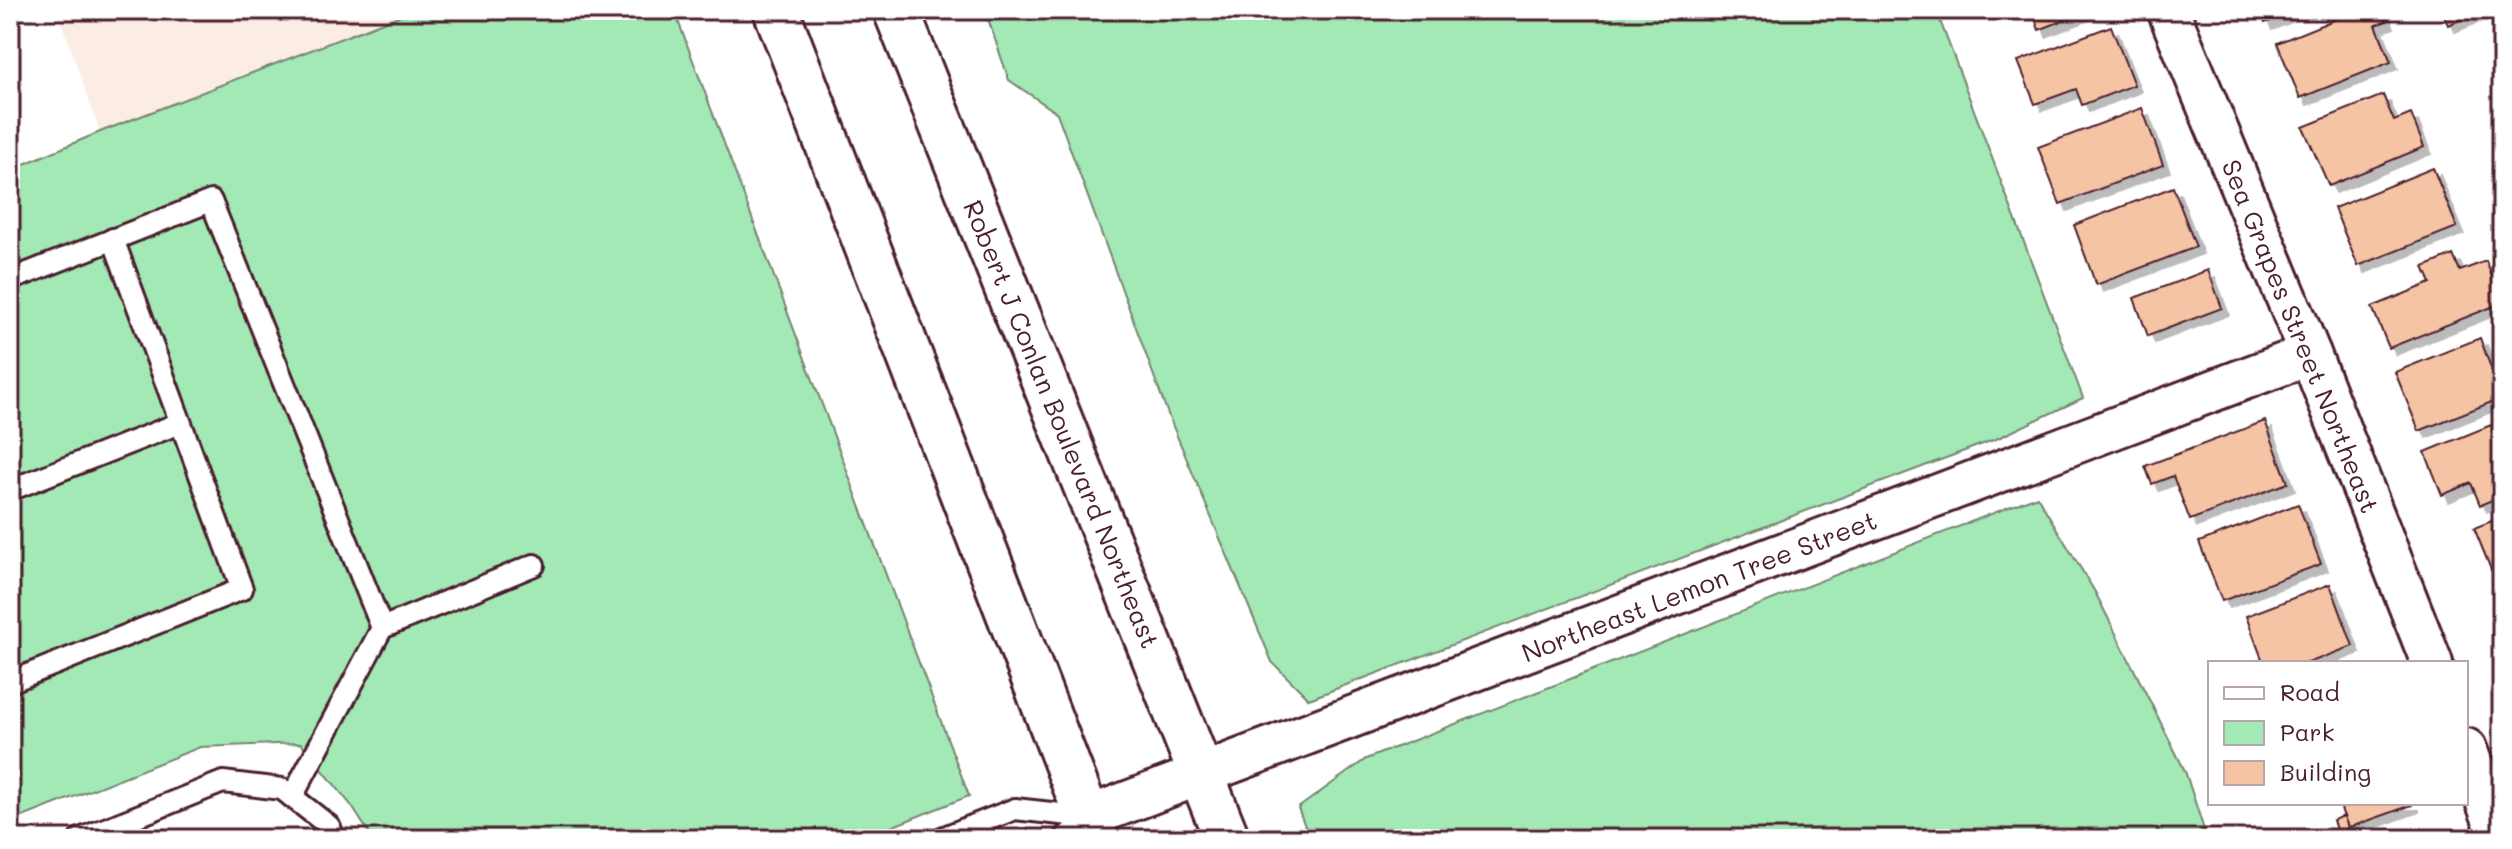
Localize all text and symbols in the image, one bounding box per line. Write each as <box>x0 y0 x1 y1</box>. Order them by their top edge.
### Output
street label: Sea Grapes Street Northeast <box>2214 154 2388 518</box>
street label: Robert J Conlan Boulevard Northeast <box>956 195 1168 653</box>
street label: Northeast Lemon Tree Street <box>1517 502 1881 670</box>
legend <box>2208 661 2468 805</box>
text: Road <box>2280 676 2340 707</box>
text: Park <box>2280 716 2334 747</box>
text: Building <box>2280 756 2371 787</box>

